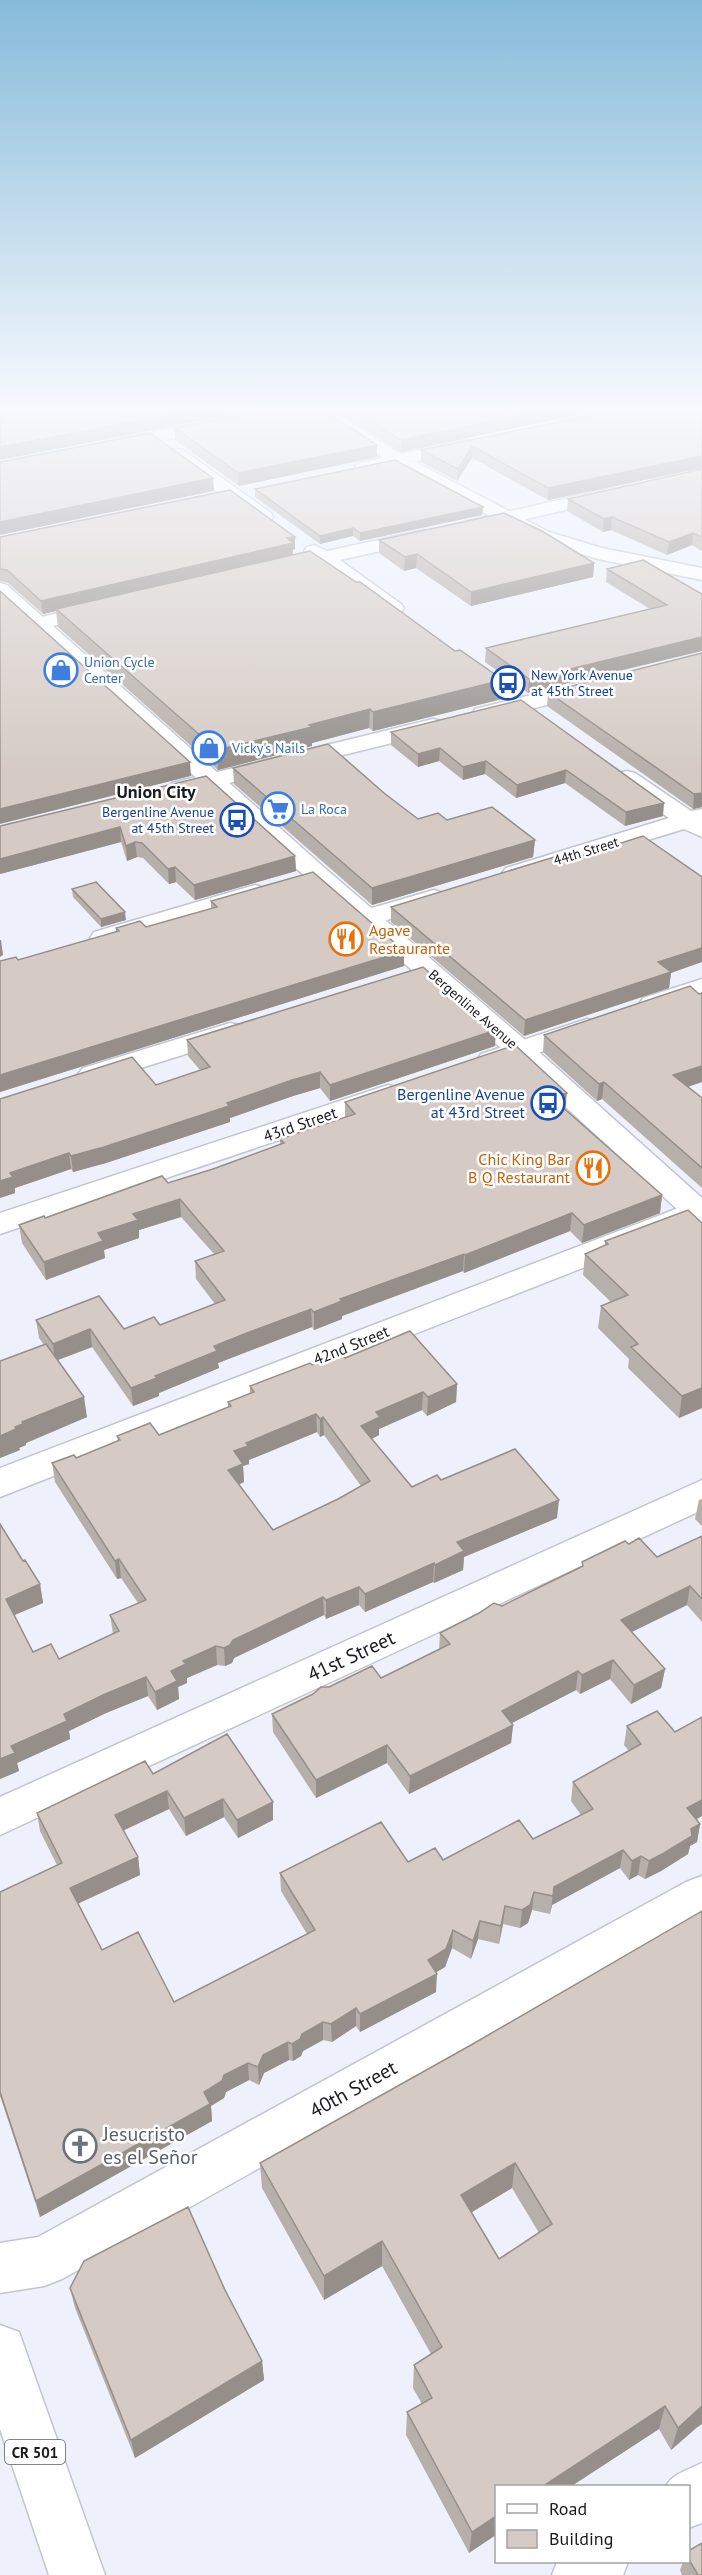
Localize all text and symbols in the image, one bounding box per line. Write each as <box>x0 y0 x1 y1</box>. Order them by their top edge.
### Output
shop icon: Union Cycle Center <box>43 652 79 688</box>
place label: Union Cycle Center <box>84 653 155 687</box>
bus stop icon: New York Avenue at 45th Street <box>490 665 526 701</box>
place label: New York Avenue at 45th Street <box>531 666 633 700</box>
shop icon: Vicky's Nails <box>191 730 227 766</box>
place label: Vicky's Nails <box>231 739 305 757</box>
district label: Union City <box>116 780 196 803</box>
supermarket icon: La Roca <box>260 791 296 827</box>
place label: La Roca <box>301 800 347 818</box>
bus stop icon: Bergenline Avenue at 45th Street <box>219 802 255 838</box>
place label: Bergenline Avenue at 45th Street <box>102 803 214 837</box>
street label: 44th Street <box>551 833 621 869</box>
place label: Agave Restaurante <box>369 920 450 958</box>
restaurant icon: Agave Restaurante <box>328 921 364 957</box>
street label: Bergenline Avenue <box>425 965 521 1053</box>
place label: Bergenline Avenue at 43rd Street <box>397 1084 526 1122</box>
bus stop icon: Bergenline Avenue at 43rd Street <box>530 1085 566 1121</box>
street label: 43rd Street <box>261 1102 340 1146</box>
place label: Chic King Bar B Q Restaurant <box>468 1149 571 1187</box>
restaurant icon: Chic King Bar B Q Restaurant <box>575 1150 611 1186</box>
street label: 42nd Street <box>310 1321 392 1369</box>
street label: 41st Street <box>303 1624 399 1688</box>
street label: 40th Street <box>305 2054 401 2124</box>
place label: Jesucristo es el Señor <box>102 2121 198 2170</box>
church icon: Jesucristo es el Señor <box>62 2128 98 2164</box>
road number: CR 501 <box>5 2440 65 2464</box>
legend <box>495 2485 690 2563</box>
text: Road <box>549 2497 587 2520</box>
text: Building <box>549 2527 613 2550</box>

